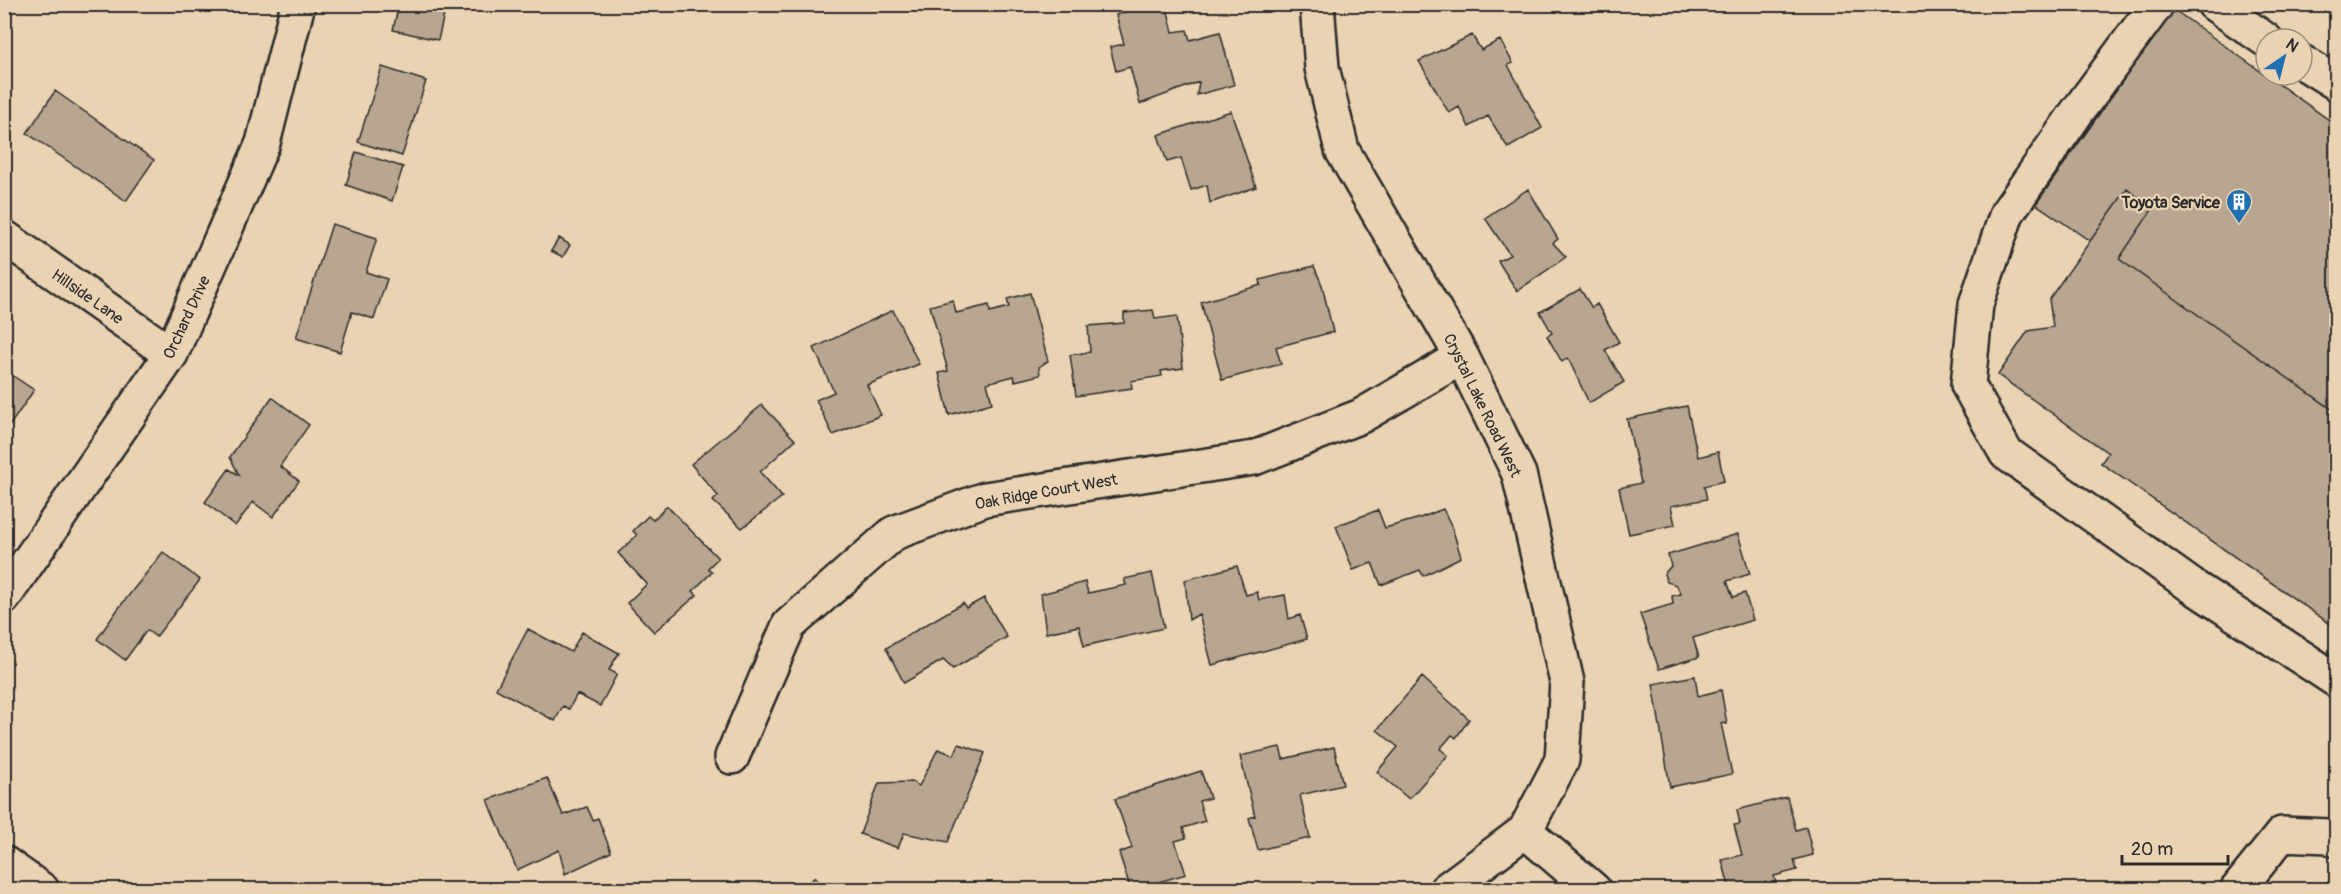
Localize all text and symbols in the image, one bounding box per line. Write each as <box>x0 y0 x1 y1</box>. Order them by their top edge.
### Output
north arrow <box>2254 27 2314 87</box>
text: N <box>2282 34 2302 57</box>
building icon: Toyota Service <box>2224 187 2254 225</box>
place label: Toyota Service <box>2120 193 2221 213</box>
street label: Hillside Lane <box>48 265 127 329</box>
street label: Orchard Drive <box>159 272 215 362</box>
street label: Crystal Lake Road West <box>1439 330 1526 481</box>
street label: Oak Ridge Court West <box>973 470 1119 514</box>
scale bar <box>2122 828 2228 866</box>
text: 20 m <box>2131 838 2173 861</box>

